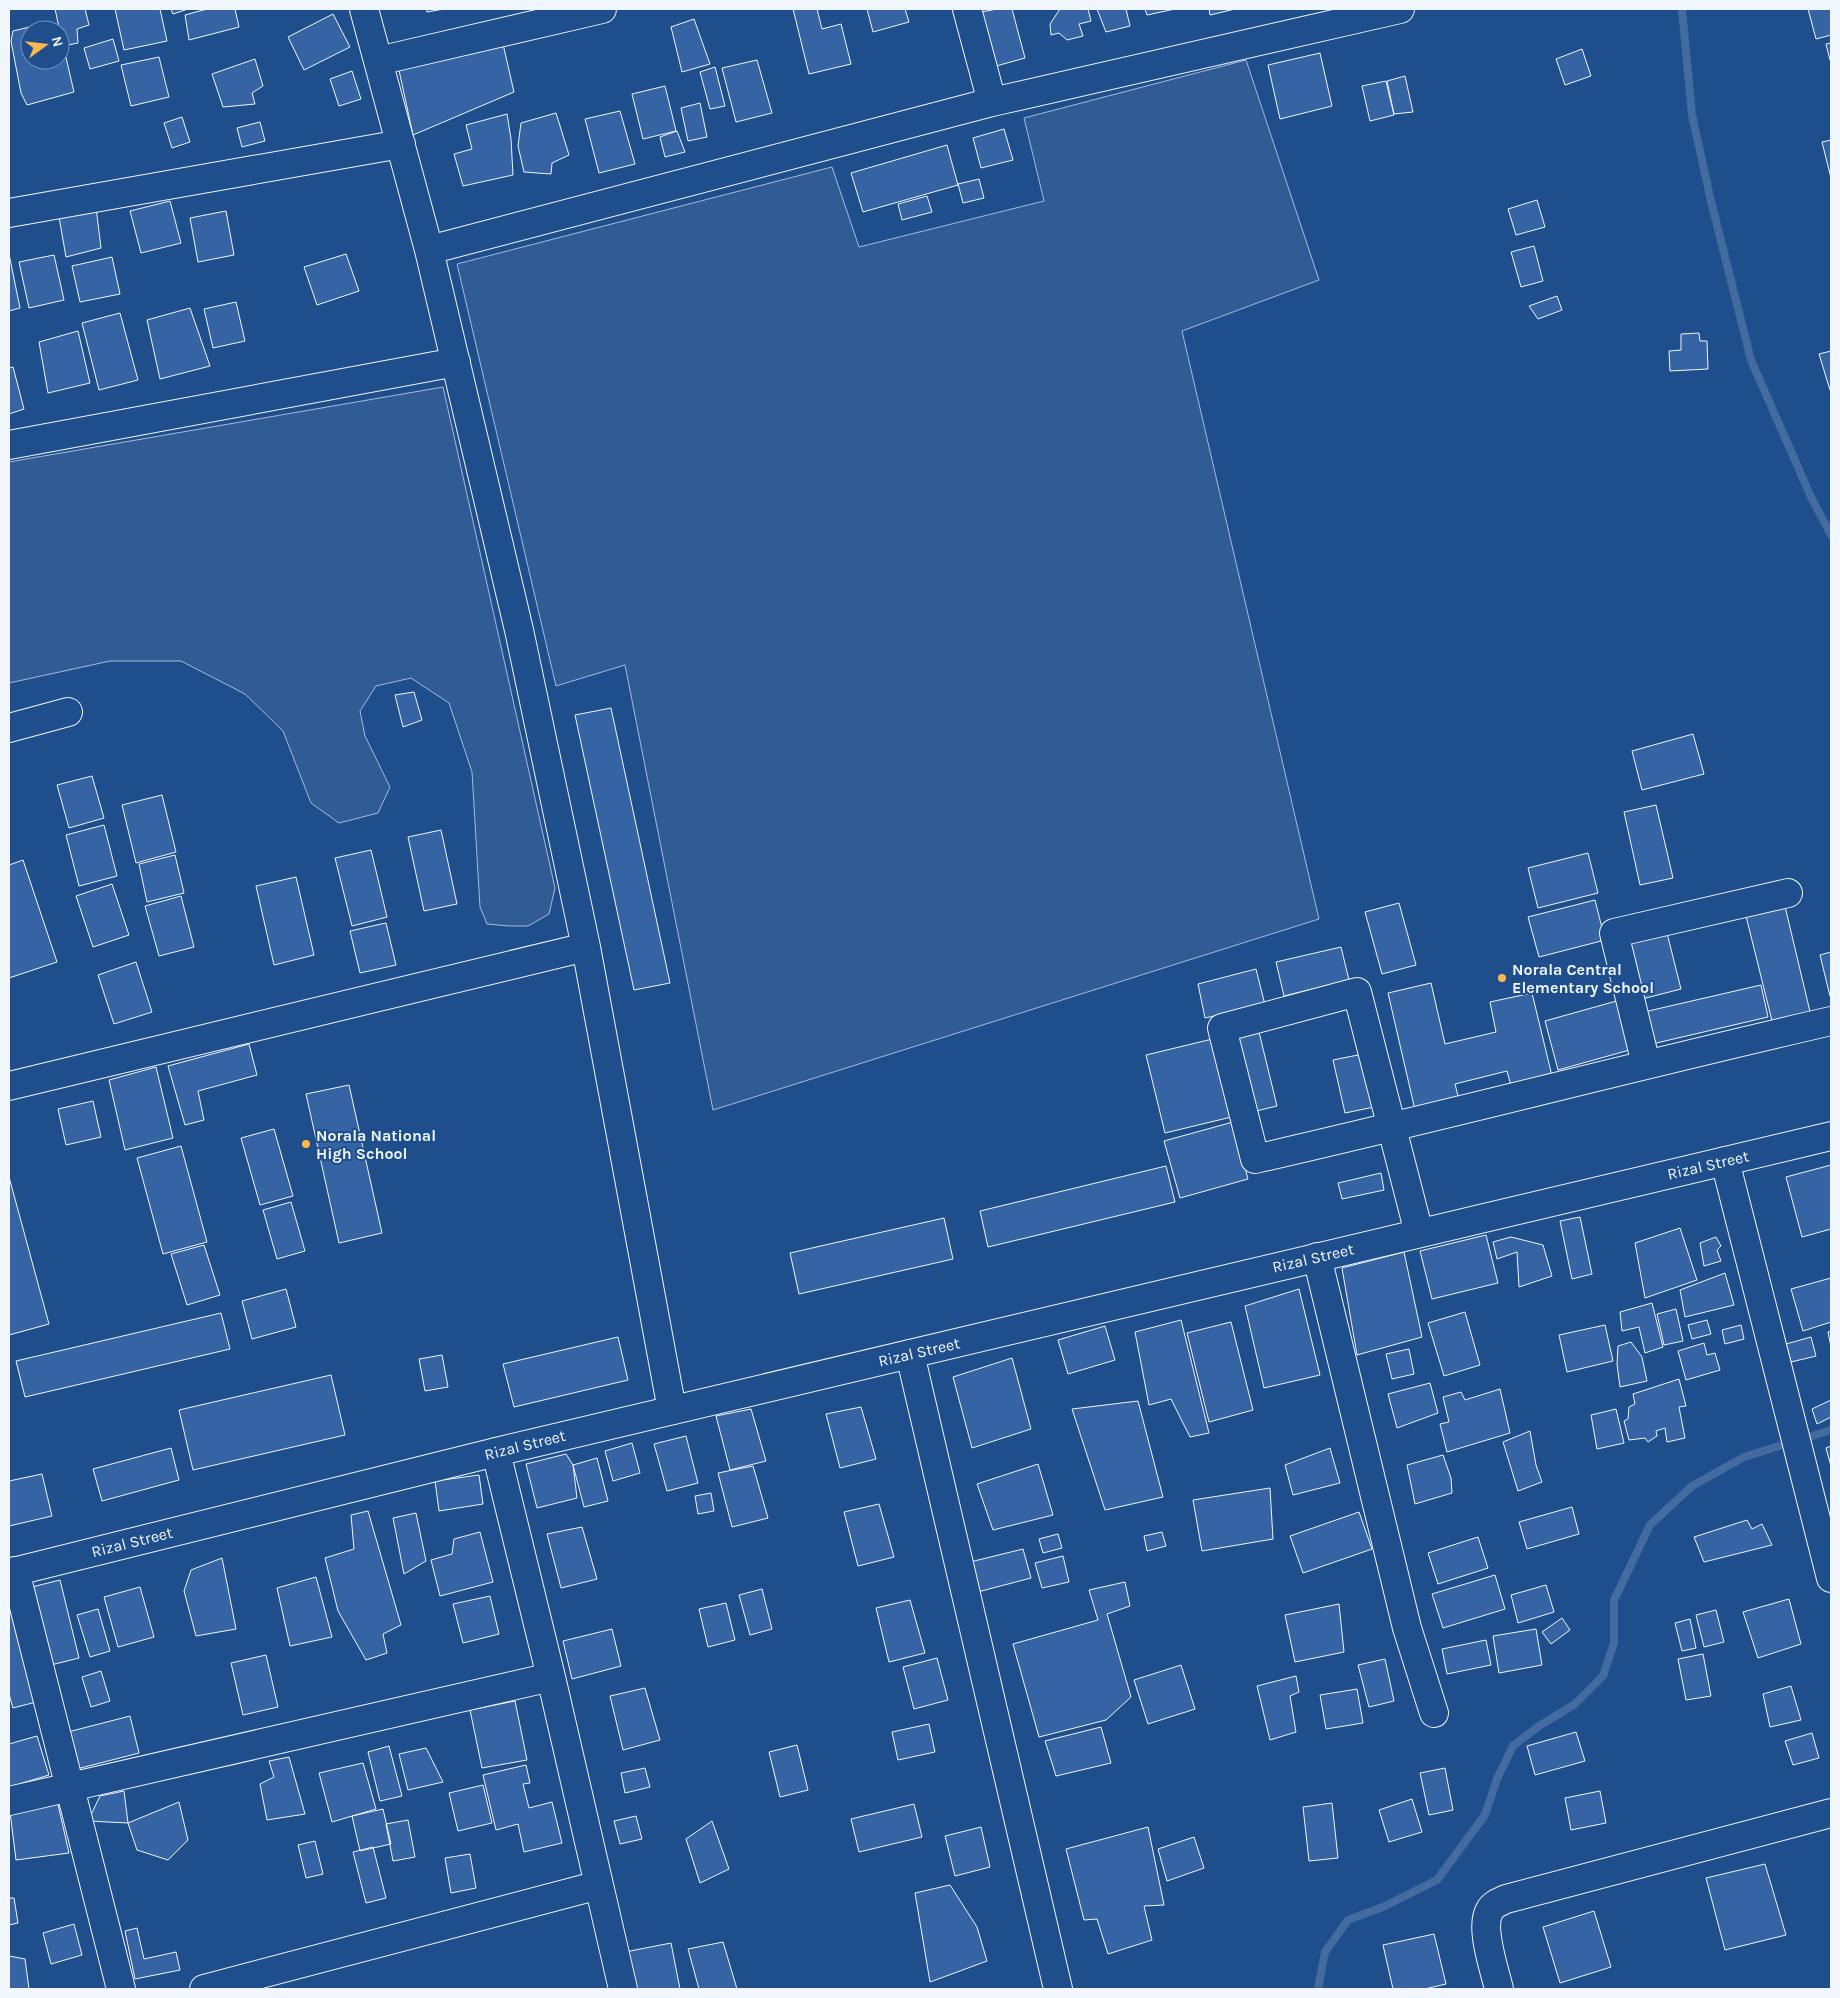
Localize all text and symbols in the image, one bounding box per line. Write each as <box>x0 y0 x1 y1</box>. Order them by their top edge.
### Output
north arrow <box>20 20 70 70</box>
text: N <box>48 35 67 49</box>
place label: Norala Central Elementary School <box>1512 960 1654 997</box>
marker: Norala Central Elementary School <box>1496 972 1508 984</box>
place label: Norala National High School <box>316 1126 436 1163</box>
marker: Norala National High School <box>300 1138 312 1150</box>
street label: Rizal Street <box>1665 1146 1751 1184</box>
street label: Rizal Street <box>1270 1239 1356 1277</box>
street label: Rizal Street <box>876 1333 962 1371</box>
street label: Rizal Street <box>482 1426 568 1464</box>
street label: Rizal Street <box>89 1523 175 1561</box>

